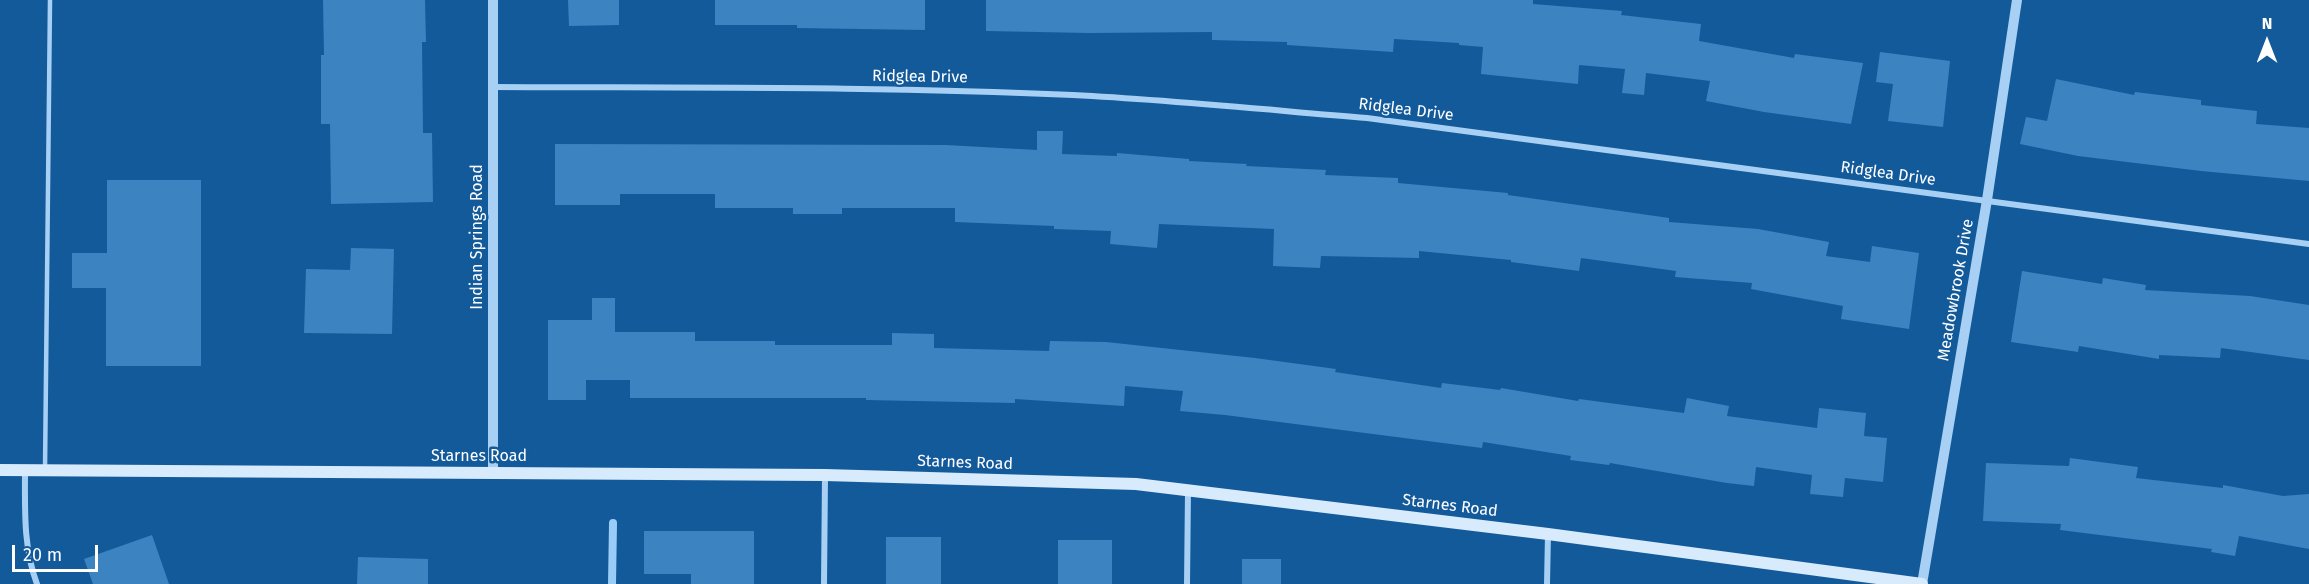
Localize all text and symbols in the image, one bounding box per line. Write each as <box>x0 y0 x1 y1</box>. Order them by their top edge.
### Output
north arrow <box>2237 12 2297 72</box>
text: N <box>2262 14 2272 33</box>
street label: Ridglea Drive <box>872 67 968 87</box>
street label: Ridglea Drive <box>1357 95 1455 125</box>
street label: Ridglea Drive <box>1839 158 1937 190</box>
street label: Indian Springs Road <box>468 164 488 310</box>
street label: Meadowbrook Drive <box>1934 217 1978 363</box>
street label: Starnes Road <box>431 447 527 467</box>
street label: Starnes Road <box>917 452 1013 474</box>
street label: Starnes Road <box>1401 491 1499 521</box>
scale bar <box>15 533 100 571</box>
text: 20 m <box>23 544 62 566</box>

